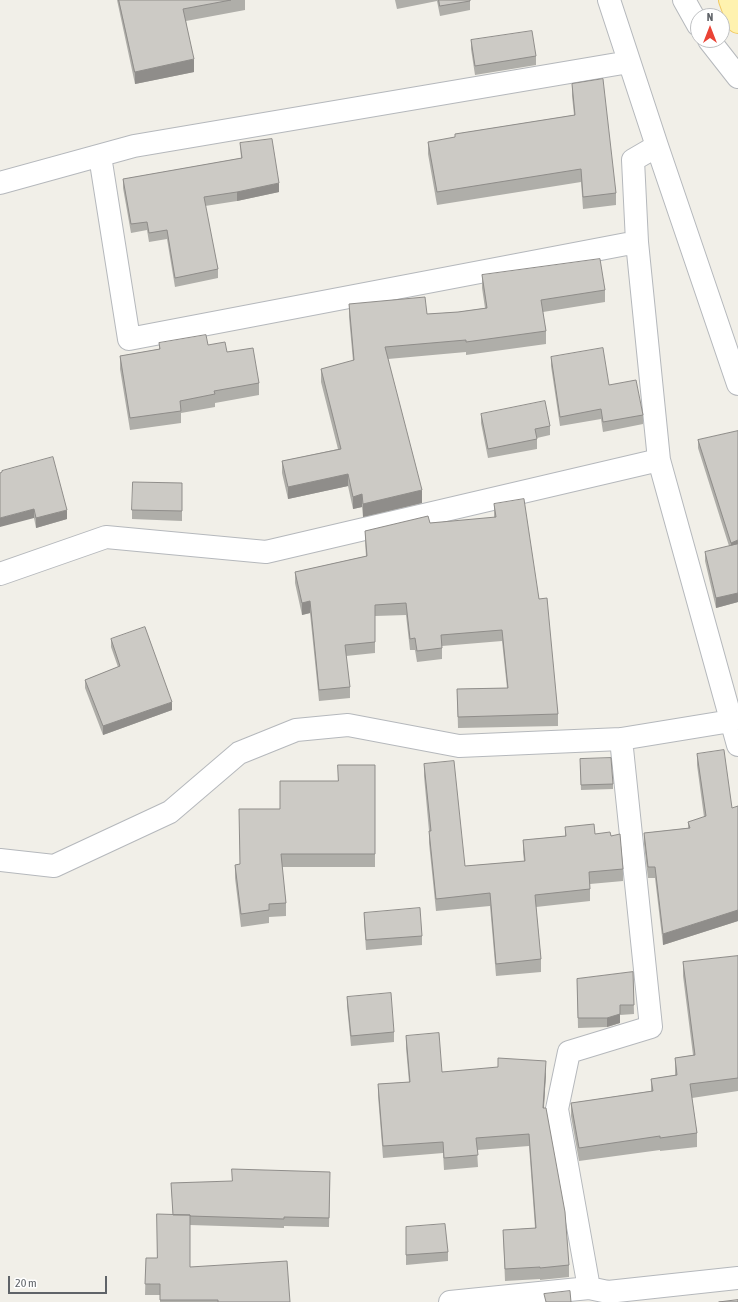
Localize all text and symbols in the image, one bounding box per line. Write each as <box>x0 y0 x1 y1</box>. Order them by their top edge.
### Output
north arrow <box>690 8 730 48</box>
text: N <box>707 11 713 23</box>
scale bar <box>10 1268 109 1294</box>
text: 20 m <box>15 1276 37 1290</box>

